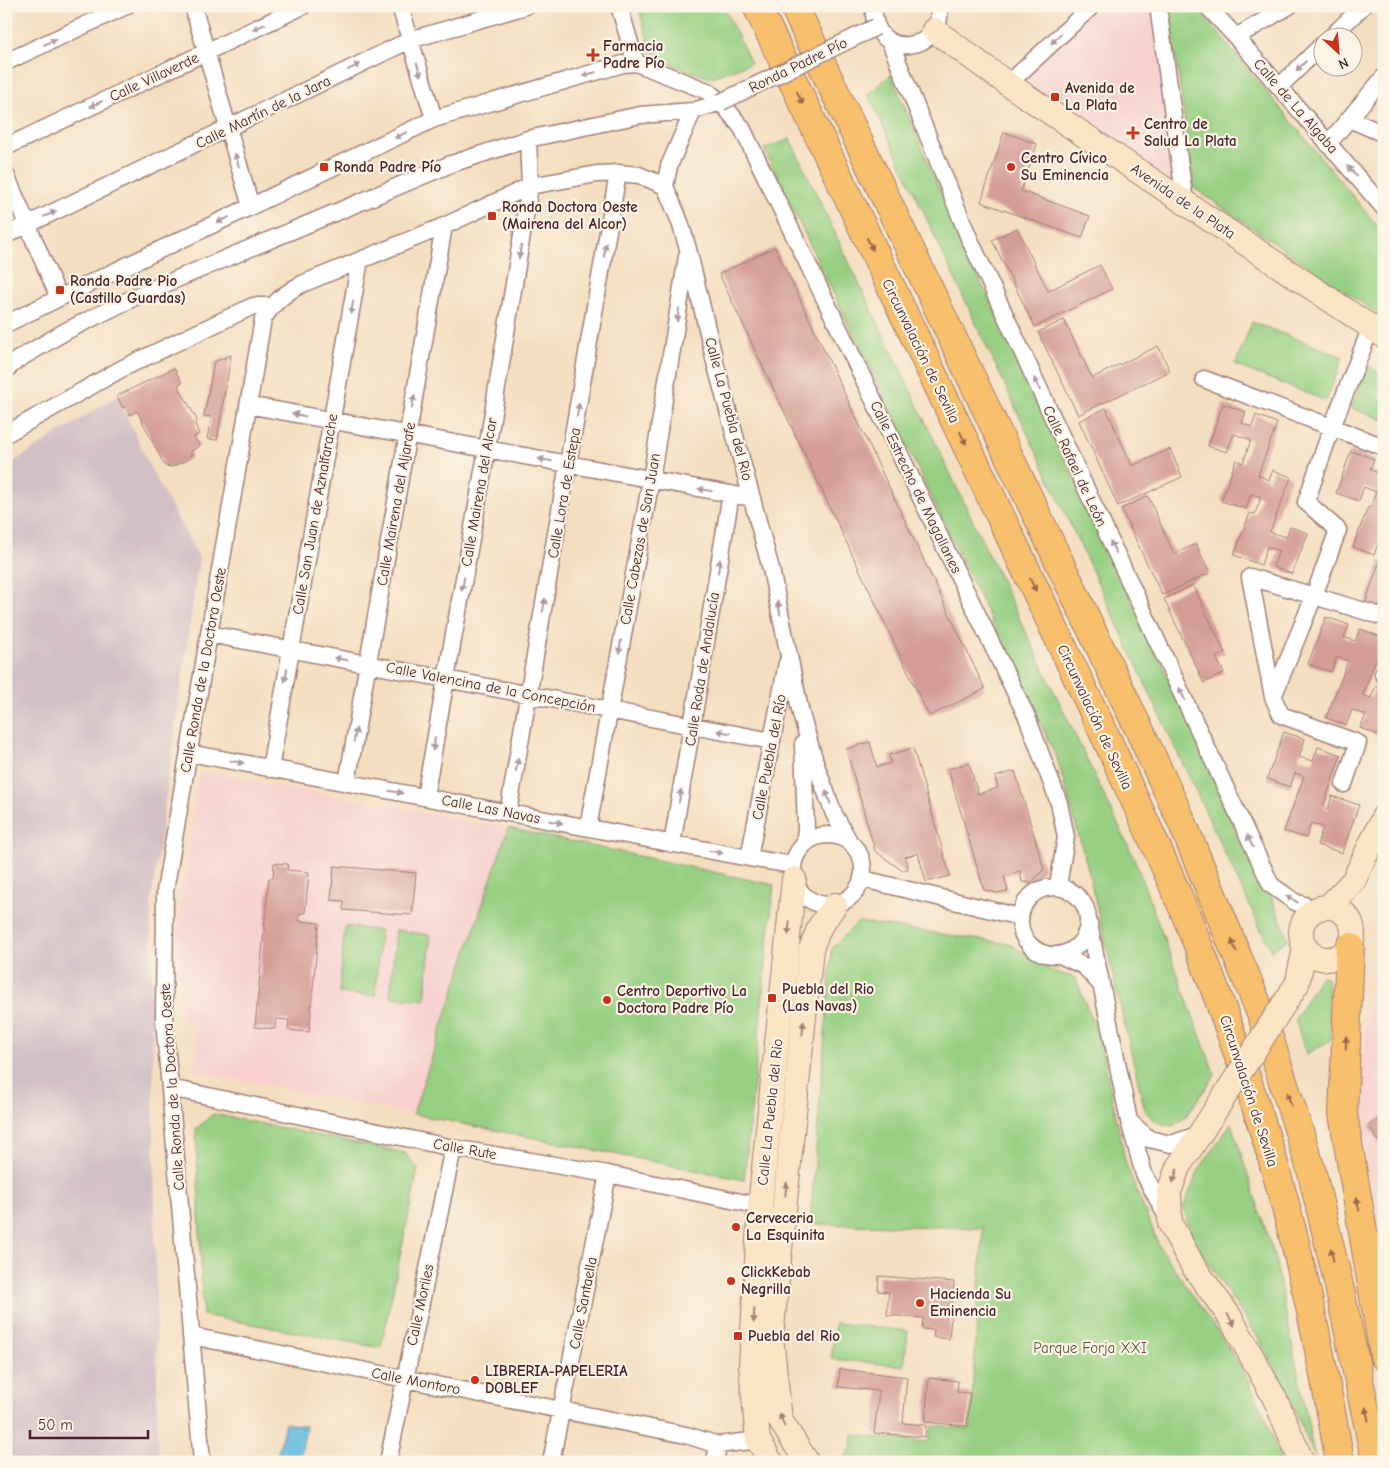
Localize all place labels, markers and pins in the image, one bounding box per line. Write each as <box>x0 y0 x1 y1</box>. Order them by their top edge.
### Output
place label: Farmacia Padre Pío <box>603 37 665 72</box>
marker: Farmacia Padre Pío <box>587 49 599 61</box>
place label: Avenida de La Plata <box>1065 79 1135 114</box>
marker: Avenida de La Plata <box>1049 91 1061 103</box>
place label: Centro de Salud La Plata <box>1144 115 1237 150</box>
marker: Centro de Salud La Plata <box>1126 126 1140 140</box>
place label: Centro Cívico Su Eminencia <box>1021 149 1109 184</box>
place label: Ronda Padre Pío <box>334 158 441 176</box>
marker: Ronda Padre Pío <box>318 161 330 173</box>
marker: Centro Cívico Su Eminencia <box>1005 161 1017 173</box>
place label: Ronda Doctora Oeste (Mairena del Alcor) <box>502 198 638 233</box>
marker: Ronda Doctora Oeste (Mairena del Alcor) <box>486 210 498 222</box>
place label: Ronda Padre Pio (Castillo Guardas) <box>70 272 186 307</box>
marker: Ronda Padre Pio (Castillo Guardas) <box>54 284 66 296</box>
place label: Puebla del Rio (Las Navas) <box>782 980 874 1015</box>
place label: Centro Deportivo La Doctora Padre Pío <box>617 982 747 1017</box>
marker: Puebla del Rio (Las Navas) <box>766 992 778 1004</box>
marker: Centro Deportivo La Doctora Padre Pío <box>601 994 613 1006</box>
place label: Cerveceria La Esquinita <box>746 1209 825 1244</box>
marker: Cerveceria La Esquinita <box>730 1221 742 1233</box>
place label: ClickKebab Negrilla <box>741 1263 811 1298</box>
marker: ClickKebab Negrilla <box>725 1275 737 1287</box>
place label: Hacienda Su Eminencia <box>930 1285 1011 1320</box>
marker: Hacienda Su Eminencia <box>914 1297 926 1309</box>
place label: Puebla del Rio <box>748 1327 840 1345</box>
marker: Puebla del Rio <box>732 1330 744 1342</box>
place label: LIBRERIA-PAPELERIA DOBLEF <box>485 1362 628 1397</box>
marker: LIBRERIA-PAPELERIA DOBLEF <box>469 1374 481 1386</box>

